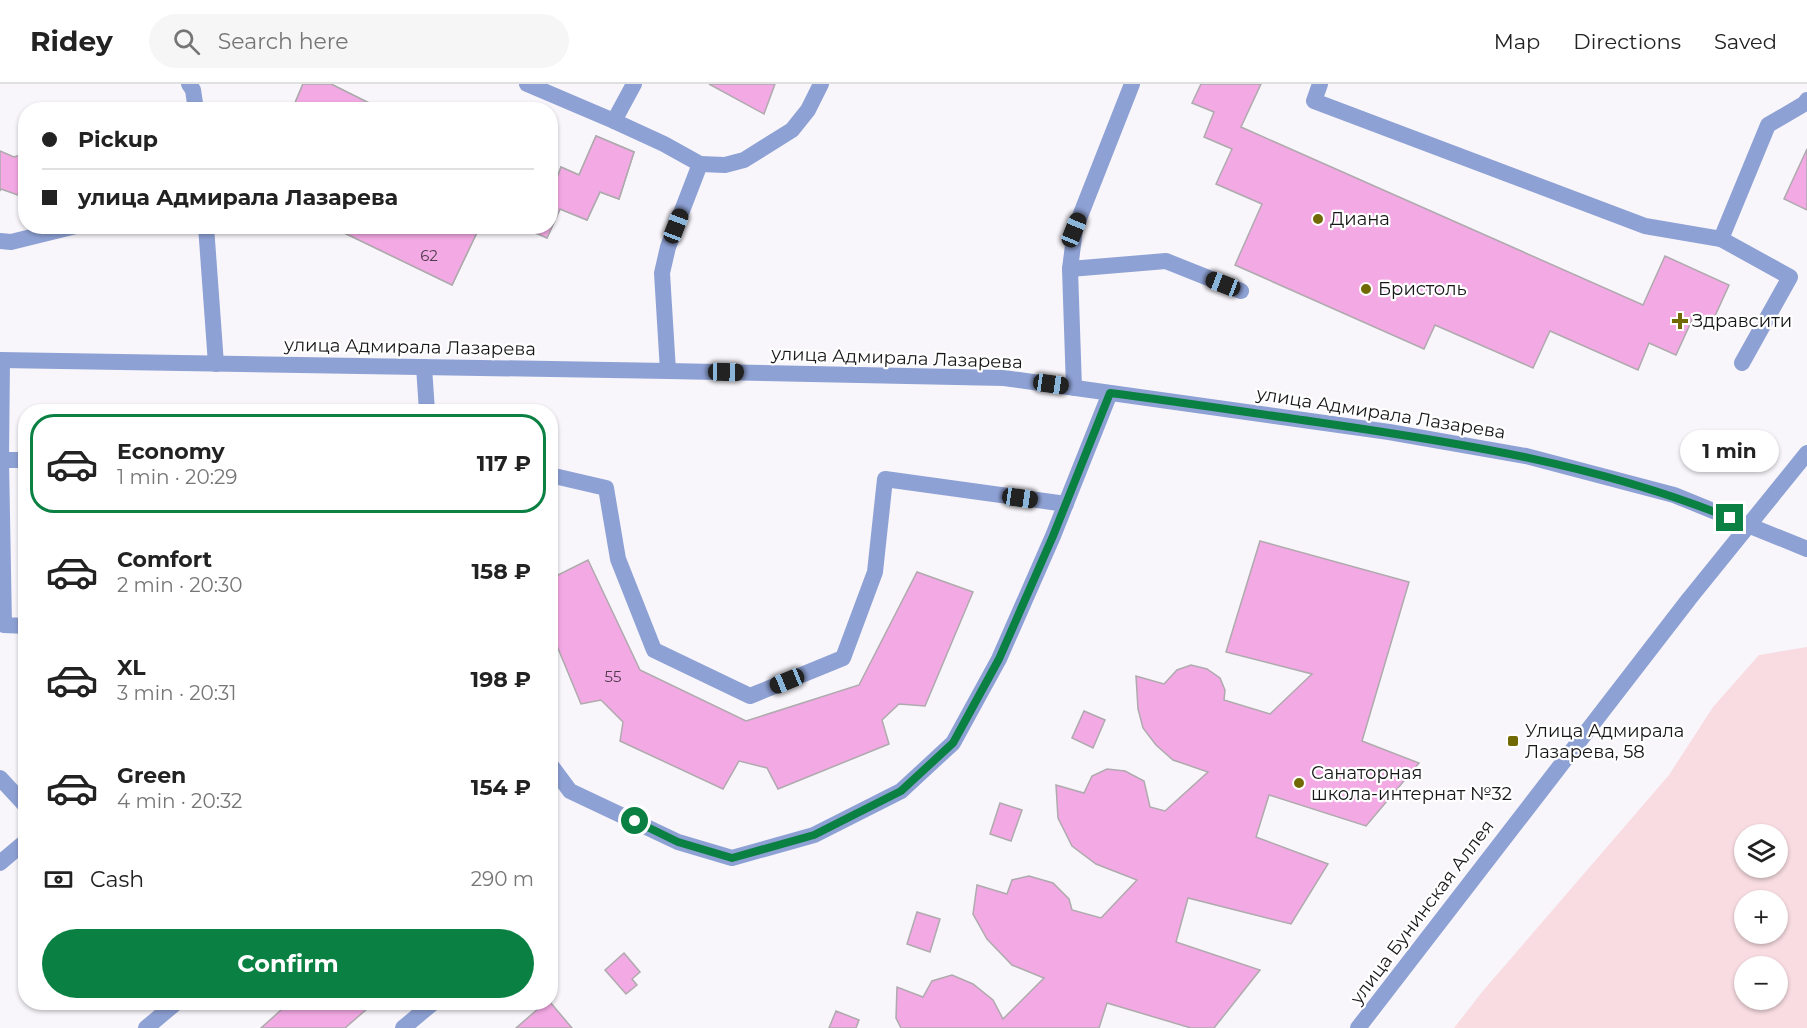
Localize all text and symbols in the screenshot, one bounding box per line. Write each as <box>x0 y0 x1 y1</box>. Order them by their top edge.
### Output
search box <box>149 14 569 68</box>
text: Ridey <box>30 24 113 58</box>
icon: search <box>170 25 203 58</box>
text: Search here <box>218 28 349 55</box>
text: Map <box>1494 29 1540 54</box>
text: Directions <box>1573 29 1681 54</box>
text: Saved <box>1714 29 1777 54</box>
text: Pickup <box>78 126 158 153</box>
text: улица Адмирала Лазарева <box>78 184 398 211</box>
car <box>661 206 691 246</box>
place label: Диана <box>1330 208 1390 230</box>
car <box>1059 210 1089 250</box>
marker: Диана <box>1311 212 1325 226</box>
house number: 62 <box>420 246 438 265</box>
car <box>1203 269 1243 299</box>
place label: Бристоль <box>1378 278 1467 300</box>
marker: Бристоль <box>1359 282 1373 296</box>
place label: Здравсити <box>1692 310 1792 332</box>
marker: Здравсити <box>1673 314 1687 328</box>
street label: улица Адмирала Лазарева <box>283 334 536 360</box>
street label: улица Адмирала Лазарева <box>770 343 1023 373</box>
car <box>708 363 744 381</box>
car <box>1032 373 1070 395</box>
street label: улица Адмирала Лазарева <box>1254 382 1507 444</box>
callout: 1 min <box>1680 431 1780 473</box>
icon: car <box>45 437 99 491</box>
text: Economy <box>117 438 225 465</box>
text: 1 min <box>1702 439 1757 463</box>
text: 117 ₽ <box>477 450 531 477</box>
text: 1 min · 20:29 <box>117 465 237 489</box>
car <box>1001 487 1039 509</box>
route end <box>1716 504 1743 531</box>
icon: car <box>45 545 99 599</box>
text: Comfort <box>117 546 212 573</box>
text: 158 ₽ <box>471 558 531 585</box>
text: 2 min · 20:30 <box>117 573 243 597</box>
icon: car <box>45 653 99 707</box>
text: XL <box>117 654 146 681</box>
text: 198 ₽ <box>471 666 531 693</box>
car <box>767 666 807 696</box>
house number: 55 <box>605 667 621 686</box>
text: 3 min · 20:31 <box>117 681 236 705</box>
place label: Улица Адмирала Лазарева, 58 <box>1525 720 1684 763</box>
marker: Улица Адмирала Лазарева, 58 <box>1506 734 1520 748</box>
icon: car <box>45 761 99 815</box>
text: Green <box>117 762 186 789</box>
place label: Санаторная школа-интернат №32 <box>1311 762 1512 805</box>
text: 154 ₽ <box>471 774 531 801</box>
marker: Санаторная школа-интернат №32 <box>1292 776 1306 790</box>
text: 4 min · 20:32 <box>117 789 242 813</box>
route start <box>621 807 648 834</box>
street label: улица Бунинская Аллея <box>1345 816 1498 1009</box>
map controls <box>1734 824 1788 1010</box>
button: layers <box>1734 824 1788 878</box>
icon: cash <box>42 863 75 896</box>
text: Cash <box>90 866 144 893</box>
text: 290 m <box>471 867 534 891</box>
button: + <box>1734 890 1788 944</box>
button: Confirm <box>42 929 534 998</box>
button: − <box>1734 956 1788 1010</box>

